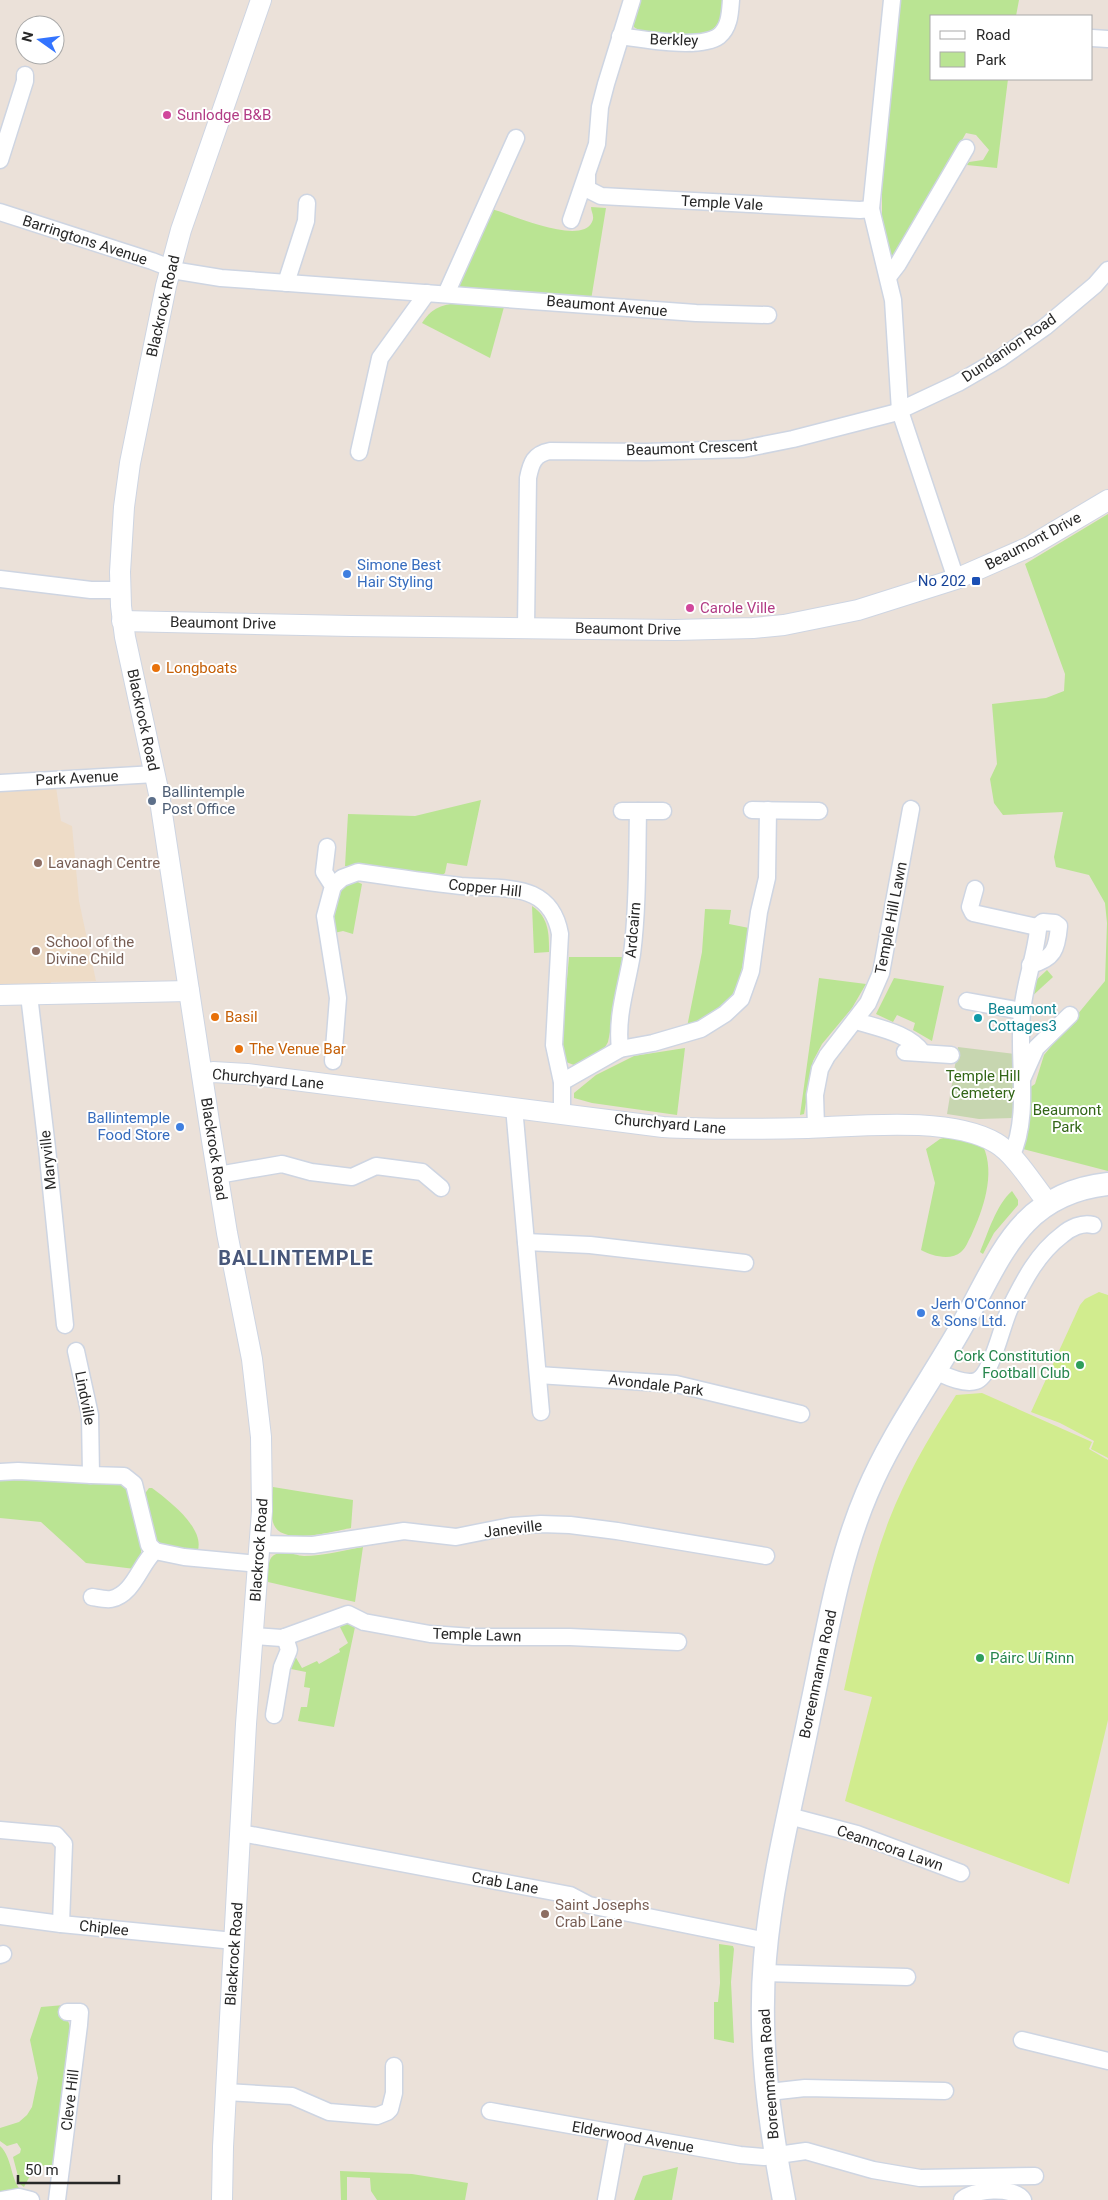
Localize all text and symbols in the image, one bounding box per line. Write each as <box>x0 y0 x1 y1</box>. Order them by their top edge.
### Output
north arrow <box>15 15 65 65</box>
legend <box>930 15 1093 80</box>
text: Road <box>976 26 1010 44</box>
text: N <box>18 30 36 44</box>
street label: Berkley <box>649 30 699 50</box>
text: Park <box>976 51 1007 69</box>
place label: Sunlodge B&B <box>177 106 271 124</box>
marker: Sunlodge B&B <box>161 109 173 121</box>
street label: Temple Vale <box>681 192 763 214</box>
street label: Barringtons Avenue <box>20 211 150 269</box>
street label: Blackrock Road <box>143 253 183 359</box>
street label: Beaumont Avenue <box>546 292 668 320</box>
street label: Dundanion Road <box>958 310 1060 386</box>
street label: Beaumont Crescent <box>626 437 758 459</box>
street label: Beaumont Drive <box>982 508 1084 574</box>
place label: Simone Best Hair Styling <box>357 556 441 591</box>
marker: Simone Best Hair Styling <box>341 568 353 580</box>
place label: No 202 <box>918 572 966 590</box>
marker: No 202 <box>970 575 982 587</box>
place label: Carole Ville <box>700 599 775 617</box>
marker: Carole Ville <box>684 602 696 614</box>
street label: Beaumont Drive <box>170 613 276 633</box>
street label: Beaumont Drive <box>575 619 681 639</box>
place label: Longboats <box>166 659 237 677</box>
marker: Longboats <box>150 662 162 674</box>
street label: Blackrock Road <box>123 667 163 773</box>
street label: Park Avenue <box>35 767 119 789</box>
place label: Ballintemple Post Office <box>162 783 245 818</box>
marker: Ballintemple Post Office <box>146 795 158 807</box>
place label: Lavanagh Centre <box>48 854 160 872</box>
marker: Lavanagh Centre <box>32 857 44 869</box>
street label: Temple Hill Lawn <box>871 860 911 976</box>
street label: Copper Hill <box>447 875 523 901</box>
street label: Ardcairn <box>622 901 644 959</box>
place label: School of the Divine Child <box>46 933 134 968</box>
marker: School of the Divine Child <box>30 945 42 957</box>
place label: Beaumont Cottages3 <box>988 1000 1057 1035</box>
place label: Basil <box>225 1008 258 1026</box>
marker: Basil <box>209 1011 221 1023</box>
marker: Beaumont Cottages3 <box>972 1012 984 1024</box>
place label: The Venue Bar <box>249 1040 346 1058</box>
marker: The Venue Bar <box>233 1043 245 1055</box>
street label: Churchyard Lane <box>211 1065 325 1093</box>
park label: Temple Hill Cemetery <box>946 1067 1020 1102</box>
street label: Blackrock Road <box>197 1096 231 1202</box>
park label: Beaumont Park <box>1033 1101 1101 1136</box>
place label: Ballintemple Food Store <box>87 1109 170 1144</box>
street label: Churchyard Lane <box>613 1110 727 1138</box>
marker: Ballintemple Food Store <box>174 1121 186 1133</box>
street label: Maryville <box>36 1129 60 1191</box>
district label: BALLINTEMPLE <box>218 1246 374 1270</box>
place label: Jerh O'Connor & Sons Ltd. <box>931 1295 1026 1330</box>
marker: Jerh O'Connor & Sons Ltd. <box>915 1307 927 1319</box>
place label: Cork Constitution Football Club <box>954 1347 1070 1382</box>
marker: Cork Constitution Football Club <box>1074 1359 1086 1371</box>
street label: Lindville <box>71 1369 99 1427</box>
street label: Avondale Park <box>607 1370 705 1400</box>
street label: Blackrock Road <box>246 1498 272 1602</box>
street label: Janeville <box>483 1516 543 1542</box>
street label: Boreenmanna Road <box>796 1608 840 1740</box>
street label: Temple Lawn <box>432 1624 522 1646</box>
place label: Páirc Uí Rinn <box>990 1649 1074 1667</box>
marker: Páirc Uí Rinn <box>974 1652 986 1664</box>
street label: Ceanncora Lawn <box>834 1821 946 1875</box>
street label: Crab Lane <box>470 1868 540 1898</box>
place label: Saint Josephs Crab Lane <box>555 1896 650 1931</box>
street label: Blackrock Road <box>221 1902 247 2006</box>
marker: Saint Josephs Crab Lane <box>539 1908 551 1920</box>
street label: Chiplee <box>78 1916 130 1940</box>
street label: Boreenmanna Road <box>755 2008 783 2140</box>
street label: Cleve Hill <box>57 2068 83 2132</box>
street label: Elderwood Avenue <box>571 2117 695 2157</box>
scale bar <box>18 2152 119 2184</box>
text: 50 m <box>25 2161 59 2179</box>

